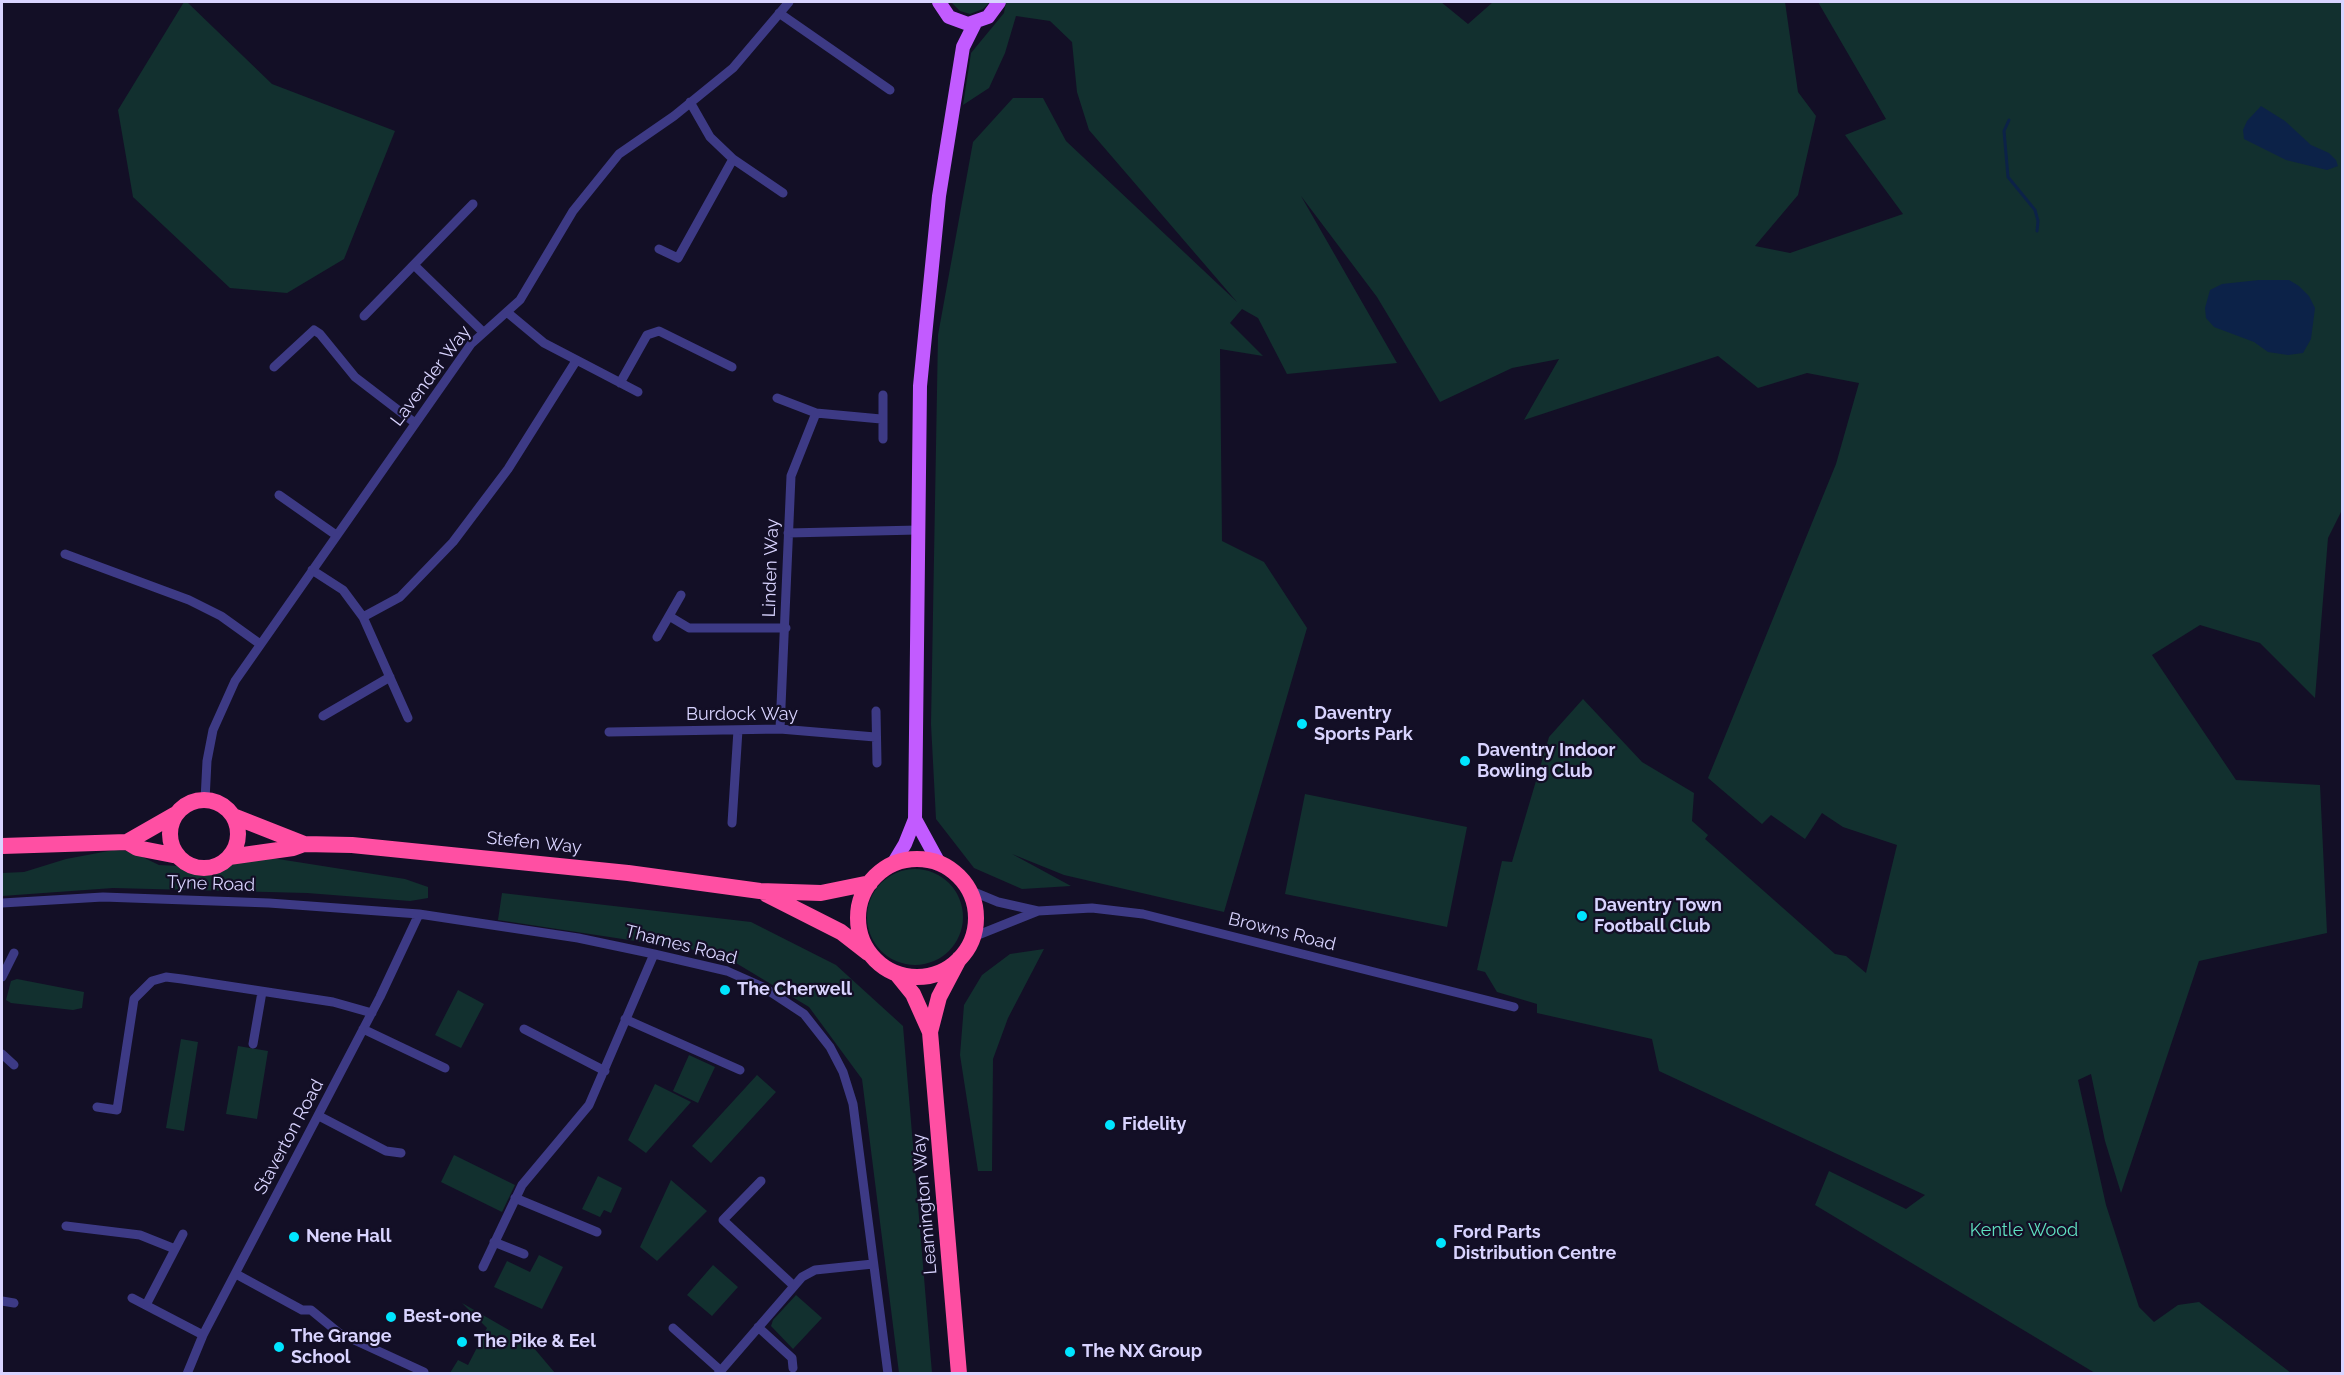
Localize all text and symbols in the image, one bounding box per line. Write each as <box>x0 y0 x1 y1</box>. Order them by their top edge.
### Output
street label: Lavender Way <box>386 322 476 430</box>
street label: Linden Way <box>758 518 784 618</box>
place label: Daventry Sports Park <box>1314 703 1413 746</box>
street label: Burdock Way <box>686 704 798 726</box>
marker: Daventry Sports Park <box>1295 717 1309 731</box>
place label: Daventry Indoor Bowling Club <box>1477 740 1615 783</box>
marker: Daventry Indoor Bowling Club <box>1458 754 1472 768</box>
street label: Stefen Way <box>485 827 583 859</box>
street label: Tyne Road <box>167 872 255 896</box>
place label: Daventry Town Football Club <box>1594 895 1722 938</box>
street label: Browns Road <box>1226 908 1338 956</box>
marker: Daventry Town Football Club <box>1575 909 1589 923</box>
street label: Thames Road <box>623 921 739 969</box>
place label: The Cherwell <box>737 979 852 1001</box>
marker: The Cherwell <box>718 983 732 997</box>
street label: Staverton Road <box>250 1076 328 1198</box>
place label: Fidelity <box>1122 1114 1186 1136</box>
marker: Fidelity <box>1103 1118 1117 1132</box>
street label: Leamington Way <box>908 1133 942 1275</box>
park label: Kentle Wood <box>1970 1220 2078 1242</box>
place label: Ford Parts Distribution Centre <box>1453 1222 1616 1264</box>
place label: Nene Hall <box>306 1226 391 1248</box>
marker: Nene Hall <box>287 1230 301 1244</box>
marker: Ford Parts Distribution Centre <box>1434 1236 1448 1250</box>
place label: Best-one <box>403 1306 482 1328</box>
marker: Best-one <box>384 1310 398 1324</box>
place label: The Grange School <box>291 1326 391 1368</box>
place label: The Pike & Eel <box>474 1331 596 1353</box>
marker: The Pike & Eel <box>455 1335 469 1349</box>
marker: The Grange School <box>272 1340 286 1354</box>
place label: The NX Group <box>1082 1341 1202 1363</box>
marker: The NX Group <box>1063 1345 1077 1359</box>

